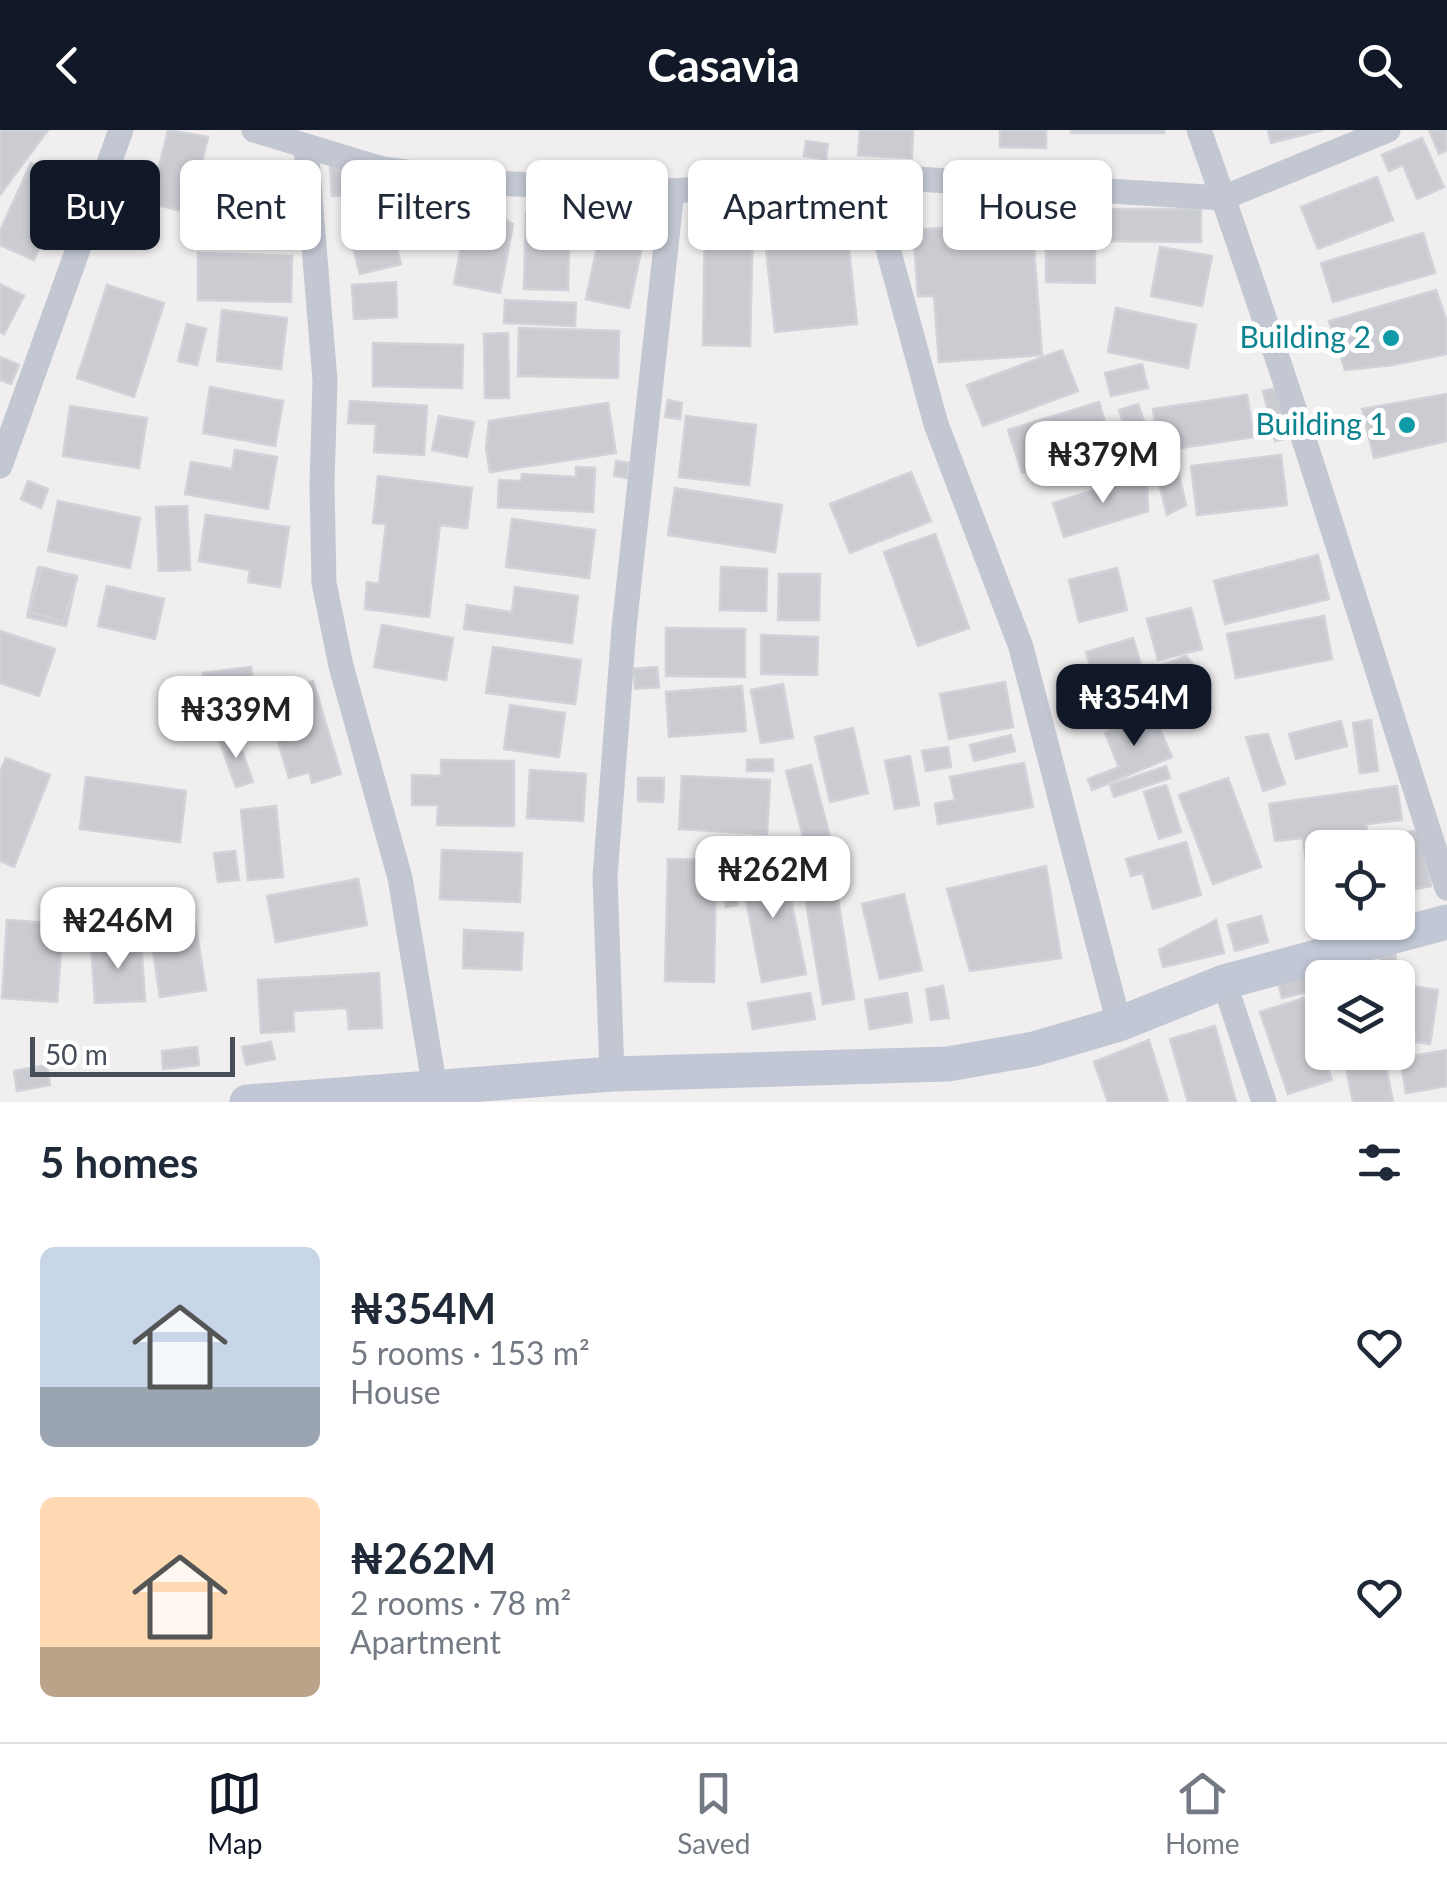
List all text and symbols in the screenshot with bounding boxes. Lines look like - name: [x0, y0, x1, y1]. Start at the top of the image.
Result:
- icon: back: [40, 38, 95, 93]
- text: Casavia: [647, 38, 800, 92]
- icon: search: [1352, 38, 1407, 93]
- chip: Buy: [30, 160, 160, 250]
- chip: Rent: [180, 160, 321, 250]
- chip: Filters: [341, 160, 506, 250]
- chip: New: [526, 160, 668, 250]
- chip: Apartment: [688, 160, 923, 250]
- chip: House: [943, 160, 1112, 250]
- place label: Building 2: [1239, 318, 1371, 354]
- marker: Building 2: [1380, 327, 1402, 349]
- place label: Building 1: [1255, 405, 1387, 441]
- marker: Building 1: [1396, 414, 1418, 436]
- pin: ₦379M: [1033, 421, 1173, 506]
- text: ₦379M: [1047, 434, 1159, 473]
- pin: ₦354M: [1064, 664, 1204, 749]
- pin: ₦339M: [166, 676, 306, 761]
- text: ₦354M: [1078, 677, 1190, 716]
- text: ₦339M: [180, 689, 292, 728]
- map controls: [1305, 830, 1415, 1070]
- button: locate: [1305, 830, 1415, 940]
- pin: ₦262M: [703, 836, 843, 921]
- text: ₦262M: [717, 849, 829, 888]
- pin: ₦246M: [48, 887, 188, 972]
- text: ₦246M: [62, 900, 174, 939]
- button: layers: [1305, 960, 1415, 1070]
- scale bar: [30, 1032, 235, 1076]
- text: 50 m: [45, 1037, 108, 1071]
- icon: filters: [1352, 1135, 1407, 1190]
- text: 5 homes: [40, 1137, 198, 1187]
- text: ₦354M: [350, 1283, 496, 1333]
- icon: home: [120, 1287, 240, 1407]
- icon: heart: [1352, 1320, 1407, 1375]
- text: 5 rooms · 153 m²: [350, 1333, 590, 1372]
- text: House: [350, 1372, 441, 1411]
- text: ₦262M: [350, 1533, 496, 1583]
- icon: home: [120, 1537, 240, 1657]
- icon: heart: [1352, 1570, 1407, 1625]
- text: 2 rooms · 78 m²: [350, 1583, 571, 1622]
- text: Apartment: [350, 1622, 501, 1661]
- tab: Map: [207, 1766, 263, 1860]
- tab: Saved: [677, 1766, 750, 1860]
- tab: Home: [1165, 1766, 1240, 1860]

